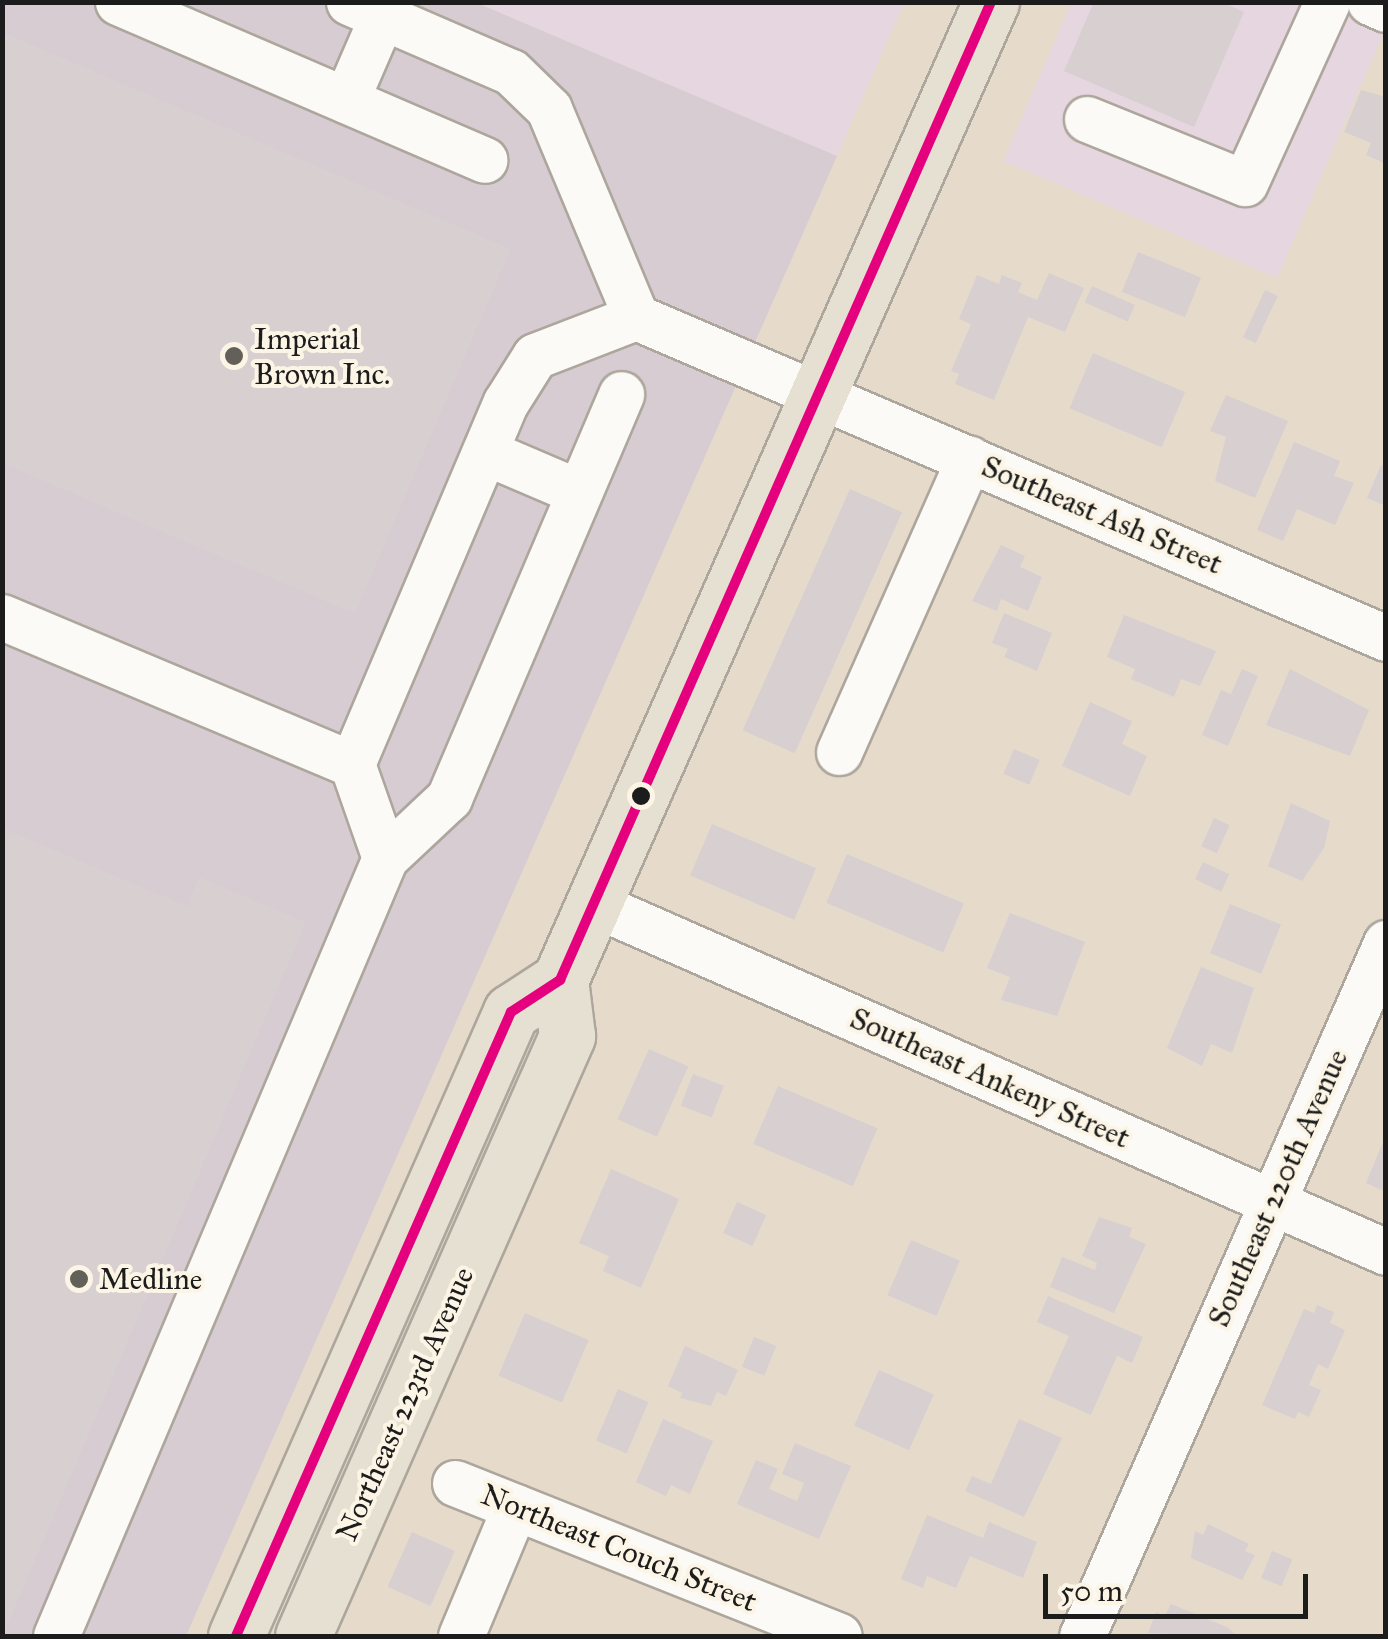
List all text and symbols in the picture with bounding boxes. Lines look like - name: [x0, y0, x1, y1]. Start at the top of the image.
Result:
- place label: Imperial Brown Inc.: [254, 321, 390, 392]
- marker: Imperial Brown Inc.: [223, 345, 245, 367]
- street label: Southeast Ash Street: [976, 448, 1228, 582]
- unlabelled marker: [631, 786, 651, 806]
- street label: Southeast Ankeny Street: [845, 1000, 1135, 1156]
- street label: Southeast 220th Avenue: [1201, 1044, 1355, 1332]
- place label: Medline: [99, 1261, 202, 1297]
- street label: Northeast 223rd Avenue: [328, 1261, 482, 1547]
- marker: Medline: [68, 1268, 90, 1290]
- street label: Northeast Couch Street: [476, 1476, 762, 1620]
- scale bar: [1048, 1554, 1313, 1616]
- text: 50 m: [1060, 1573, 1123, 1609]

